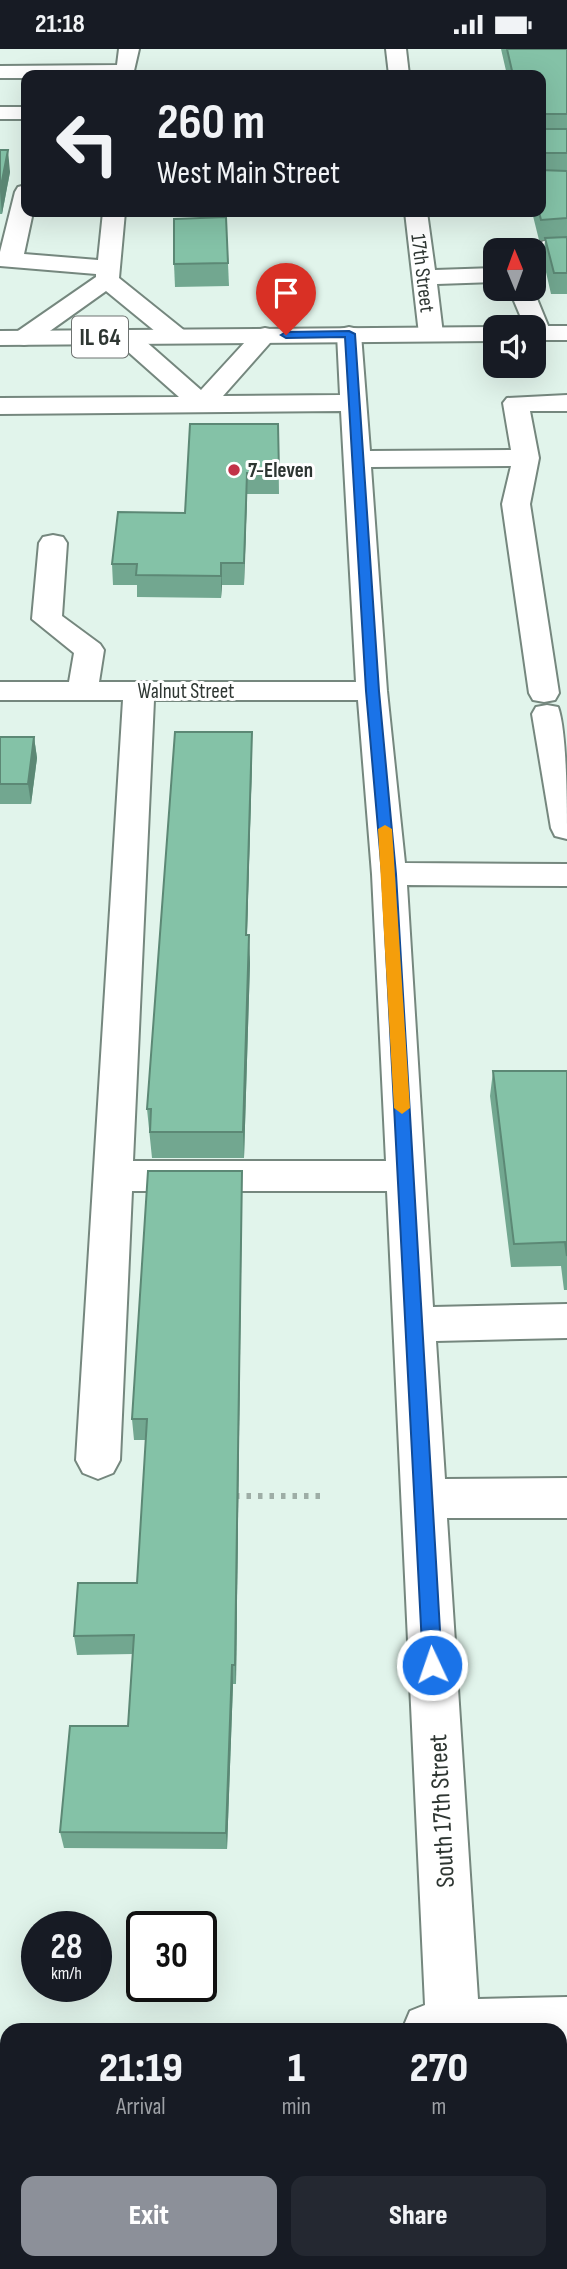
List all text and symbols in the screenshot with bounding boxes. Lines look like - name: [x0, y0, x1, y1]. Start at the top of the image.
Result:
- text: 21:18: [35, 9, 85, 40]
- text: 260 m: [157, 94, 265, 153]
- icon: left: [42, 98, 133, 189]
- text: West Main Street: [157, 154, 340, 193]
- street label: 17th Street: [405, 232, 440, 314]
- north arrow: [483, 238, 546, 301]
- map controls: [483, 238, 546, 378]
- pin: [256, 263, 316, 335]
- icon: arrive: [267, 274, 305, 312]
- button: sound: [483, 315, 546, 378]
- road number: IL 64: [72, 317, 128, 358]
- place label: 7-Eleven: [248, 458, 313, 483]
- marker: 7-Eleven: [226, 462, 242, 478]
- street label: Walnut Street: [138, 679, 234, 704]
- position arrow: [395, 1628, 469, 1702]
- street label: South 17th Street: [423, 1733, 462, 1888]
- speed limit sign: 30: [126, 1911, 217, 2002]
- text: 28: [51, 1926, 82, 1969]
- text: km/h: [51, 1963, 82, 1984]
- text: 21:19: [99, 2043, 183, 2094]
- text: 1: [288, 2043, 305, 2094]
- text: 270: [410, 2043, 468, 2094]
- text: Arrival: [116, 2093, 166, 2121]
- text: min: [282, 2093, 311, 2121]
- text: m: [431, 2093, 446, 2121]
- button: Exit: [21, 2176, 277, 2256]
- button: Share: [291, 2176, 546, 2256]

